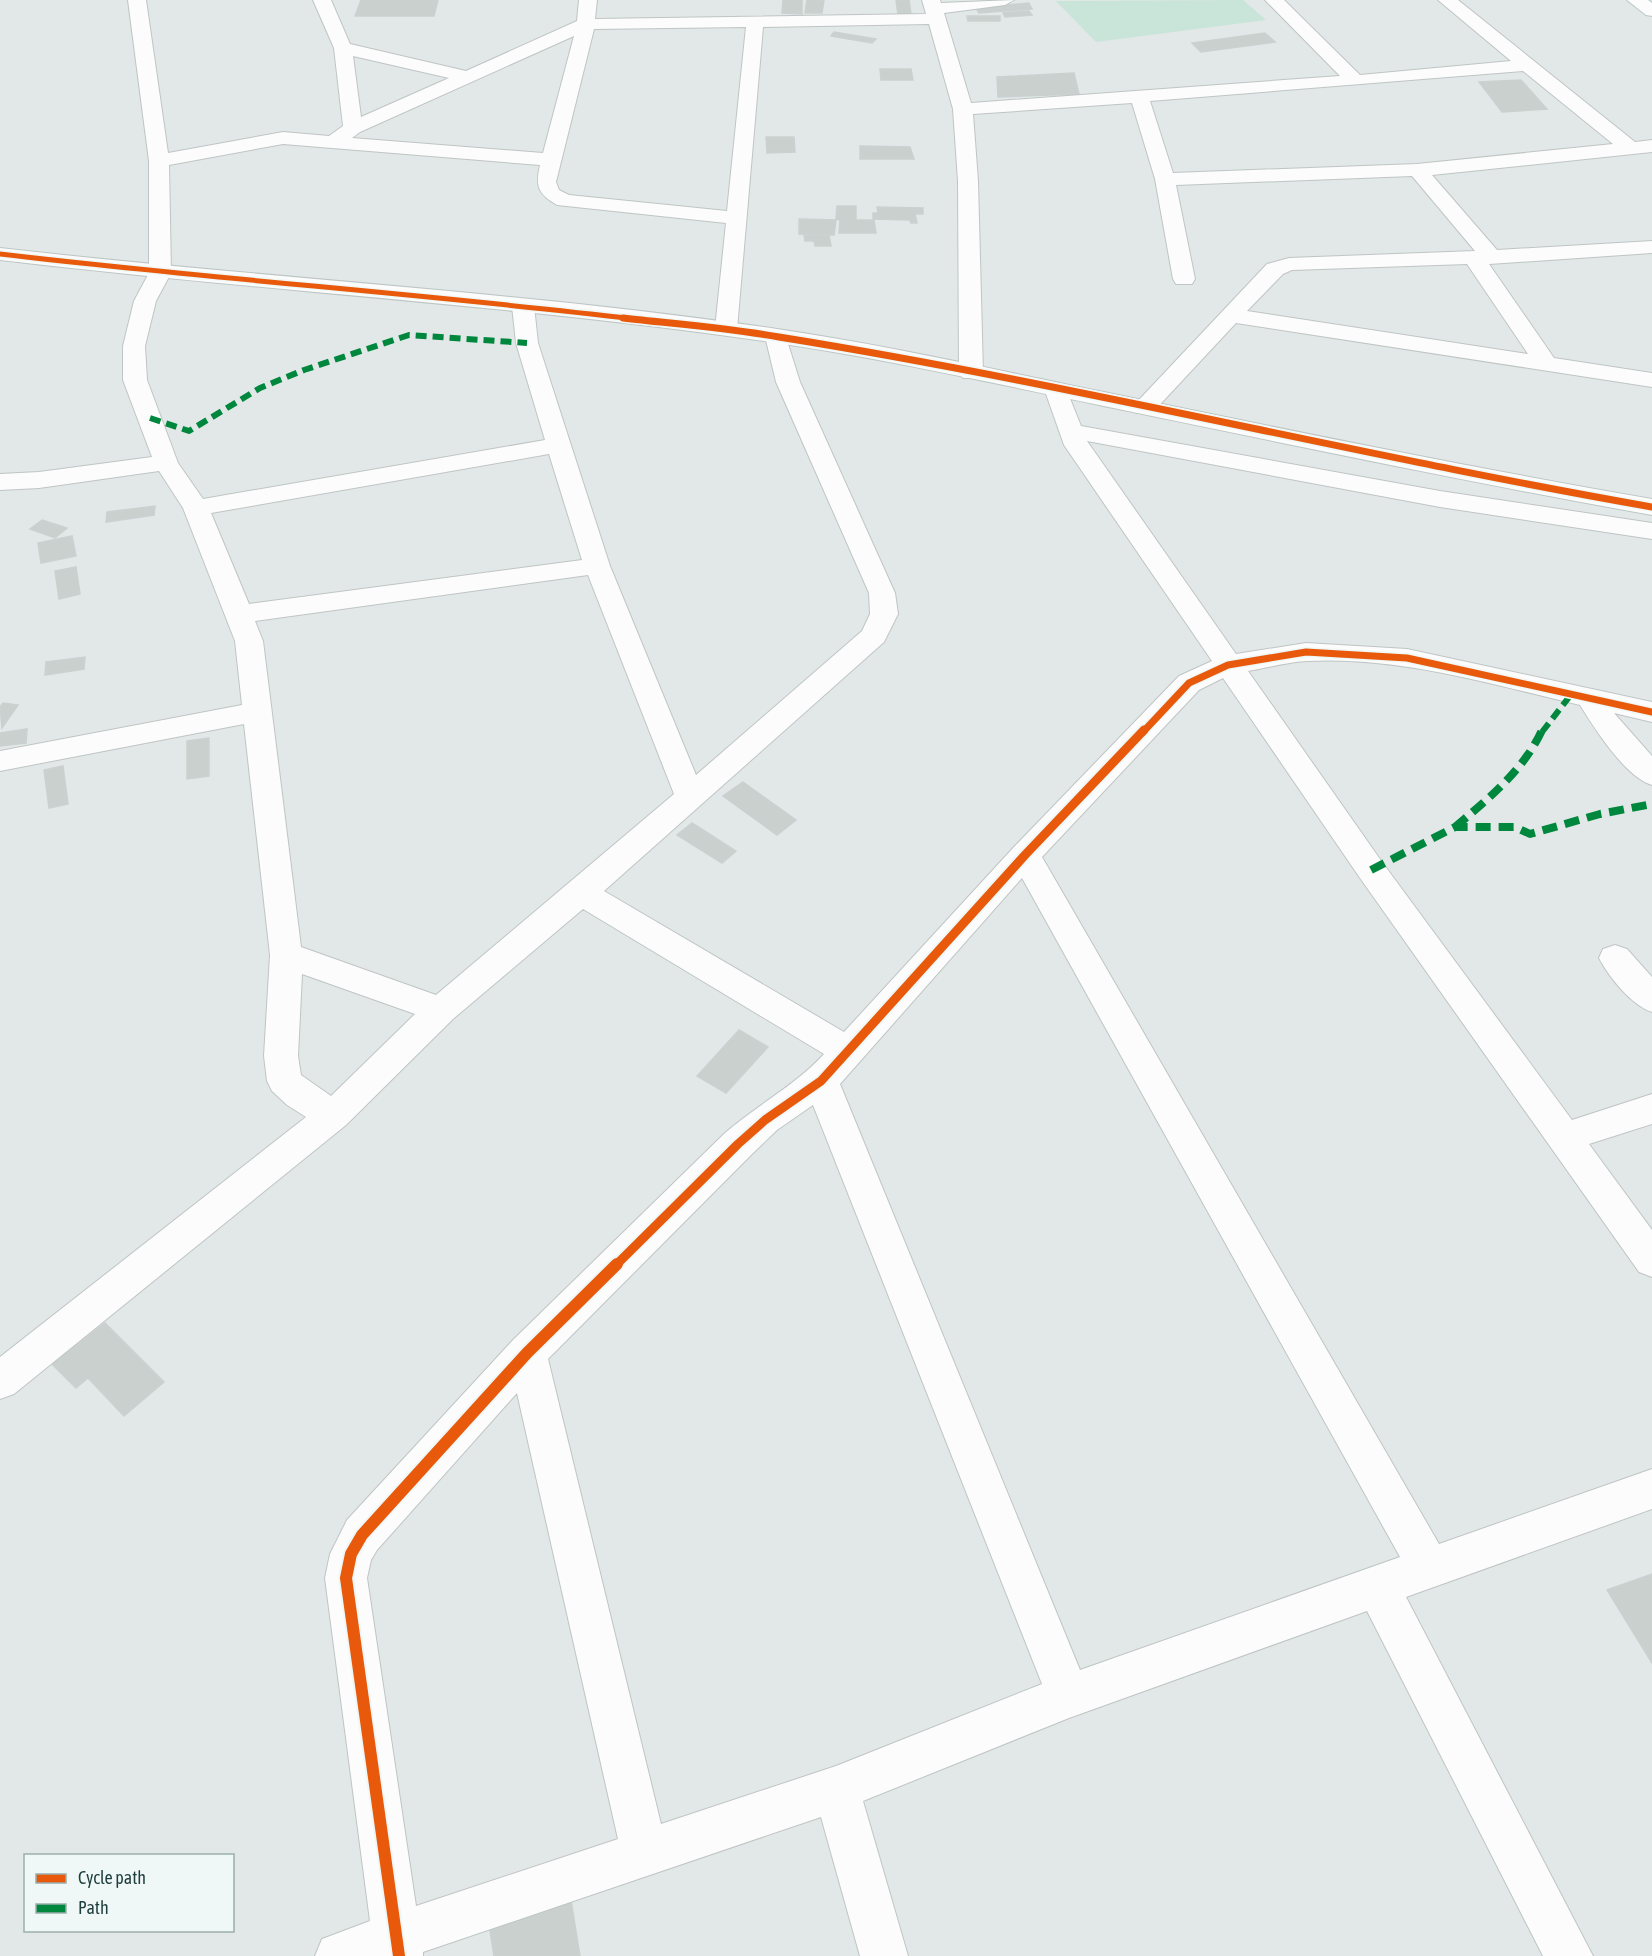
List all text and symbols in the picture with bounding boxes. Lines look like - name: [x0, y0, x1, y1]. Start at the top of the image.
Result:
- legend: [24, 1854, 234, 1932]
- text: Cycle path: [78, 1867, 146, 1888]
- text: Path: [78, 1897, 109, 1918]

